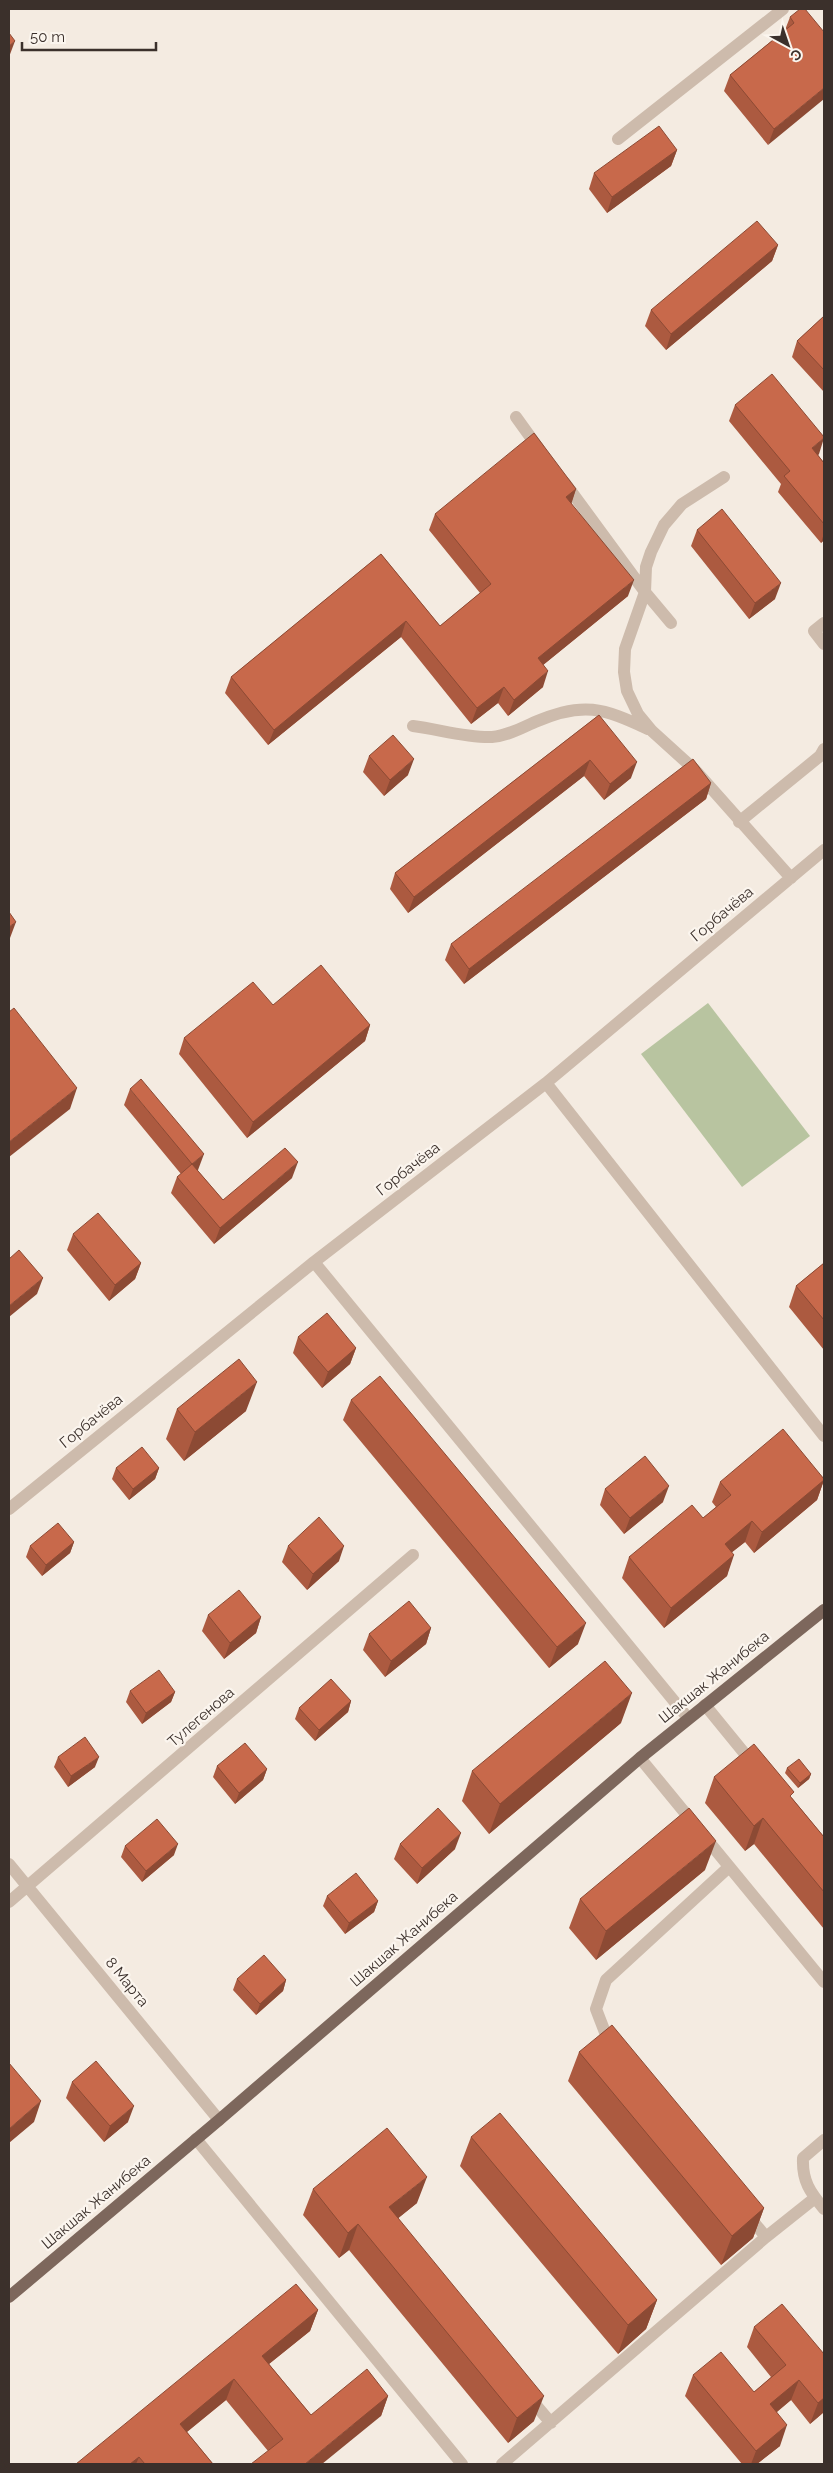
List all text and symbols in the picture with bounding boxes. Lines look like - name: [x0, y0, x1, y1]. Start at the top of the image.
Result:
- scale bar: [22, 20, 156, 52]
- north arrow: [763, 20, 813, 70]
- text: 50 m: [30, 28, 65, 46]
- text: С: [787, 46, 805, 64]
- street label: Горбачёва: [687, 883, 757, 945]
- street label: Горбачёва: [373, 1139, 443, 1199]
- street label: Горбачёва: [56, 1390, 126, 1452]
- street label: Шакшак Жанибека: [655, 1627, 773, 1727]
- street label: Тулегенова: [164, 1683, 238, 1751]
- street label: Шакшак Жанибека: [347, 1887, 461, 1991]
- street label: 8 Марта: [102, 1954, 152, 2010]
- street label: Шакшак Жанибека: [38, 2151, 154, 2253]

